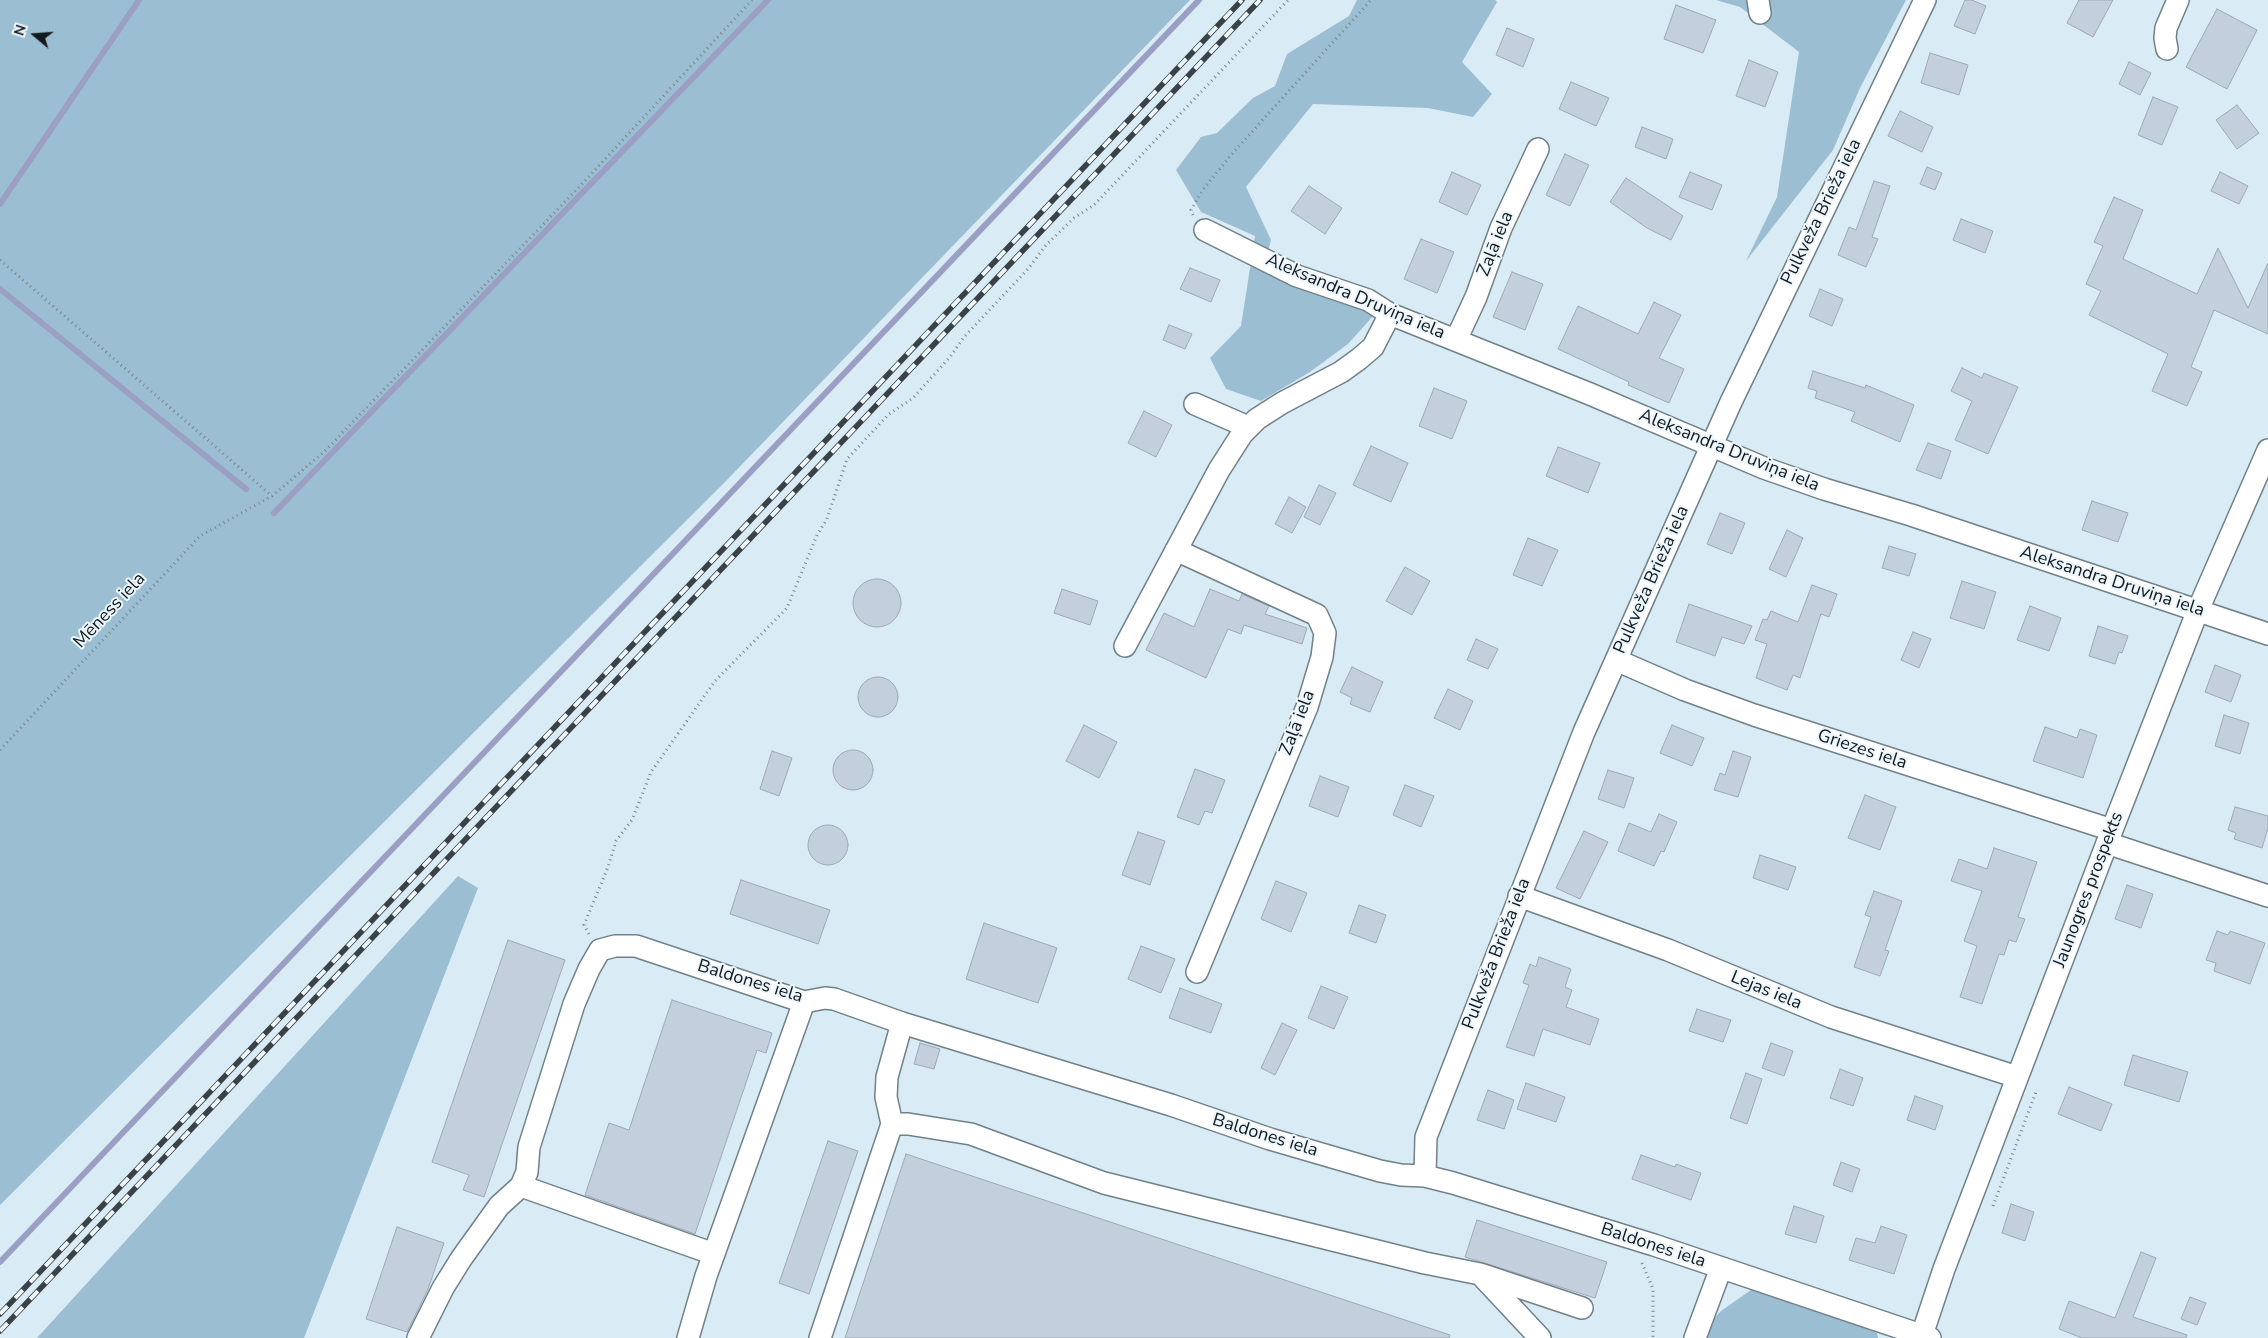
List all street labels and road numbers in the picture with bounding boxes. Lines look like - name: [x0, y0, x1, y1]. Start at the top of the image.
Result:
- street label: Pulkveža Brieža iela: [1777, 135, 1867, 289]
- street label: Zaļā iela: [1473, 208, 1519, 280]
- street label: Aleksandra Druviņa iela: [1262, 249, 1448, 345]
- street label: Aleksandra Druviņa iela: [1636, 405, 1822, 497]
- street label: Pulkveža Brieža iela: [1610, 503, 1694, 657]
- street label: Aleksandra Druviņa iela: [2017, 542, 2207, 622]
- street label: Mēness iela: [70, 569, 150, 653]
- street label: Zaļā iela: [1276, 687, 1320, 759]
- street label: Griezes iela: [1815, 725, 1909, 775]
- street label: Jaunogres prospekts: [2049, 809, 2129, 971]
- street label: Pulkveža Brieža iela: [1458, 876, 1536, 1032]
- street label: Baldones iela: [695, 956, 805, 1008]
- street label: Lejas iela: [1727, 967, 1805, 1015]
- street label: Baldones iela: [1210, 1110, 1320, 1162]
- street label: Baldones iela: [1598, 1219, 1708, 1273]

